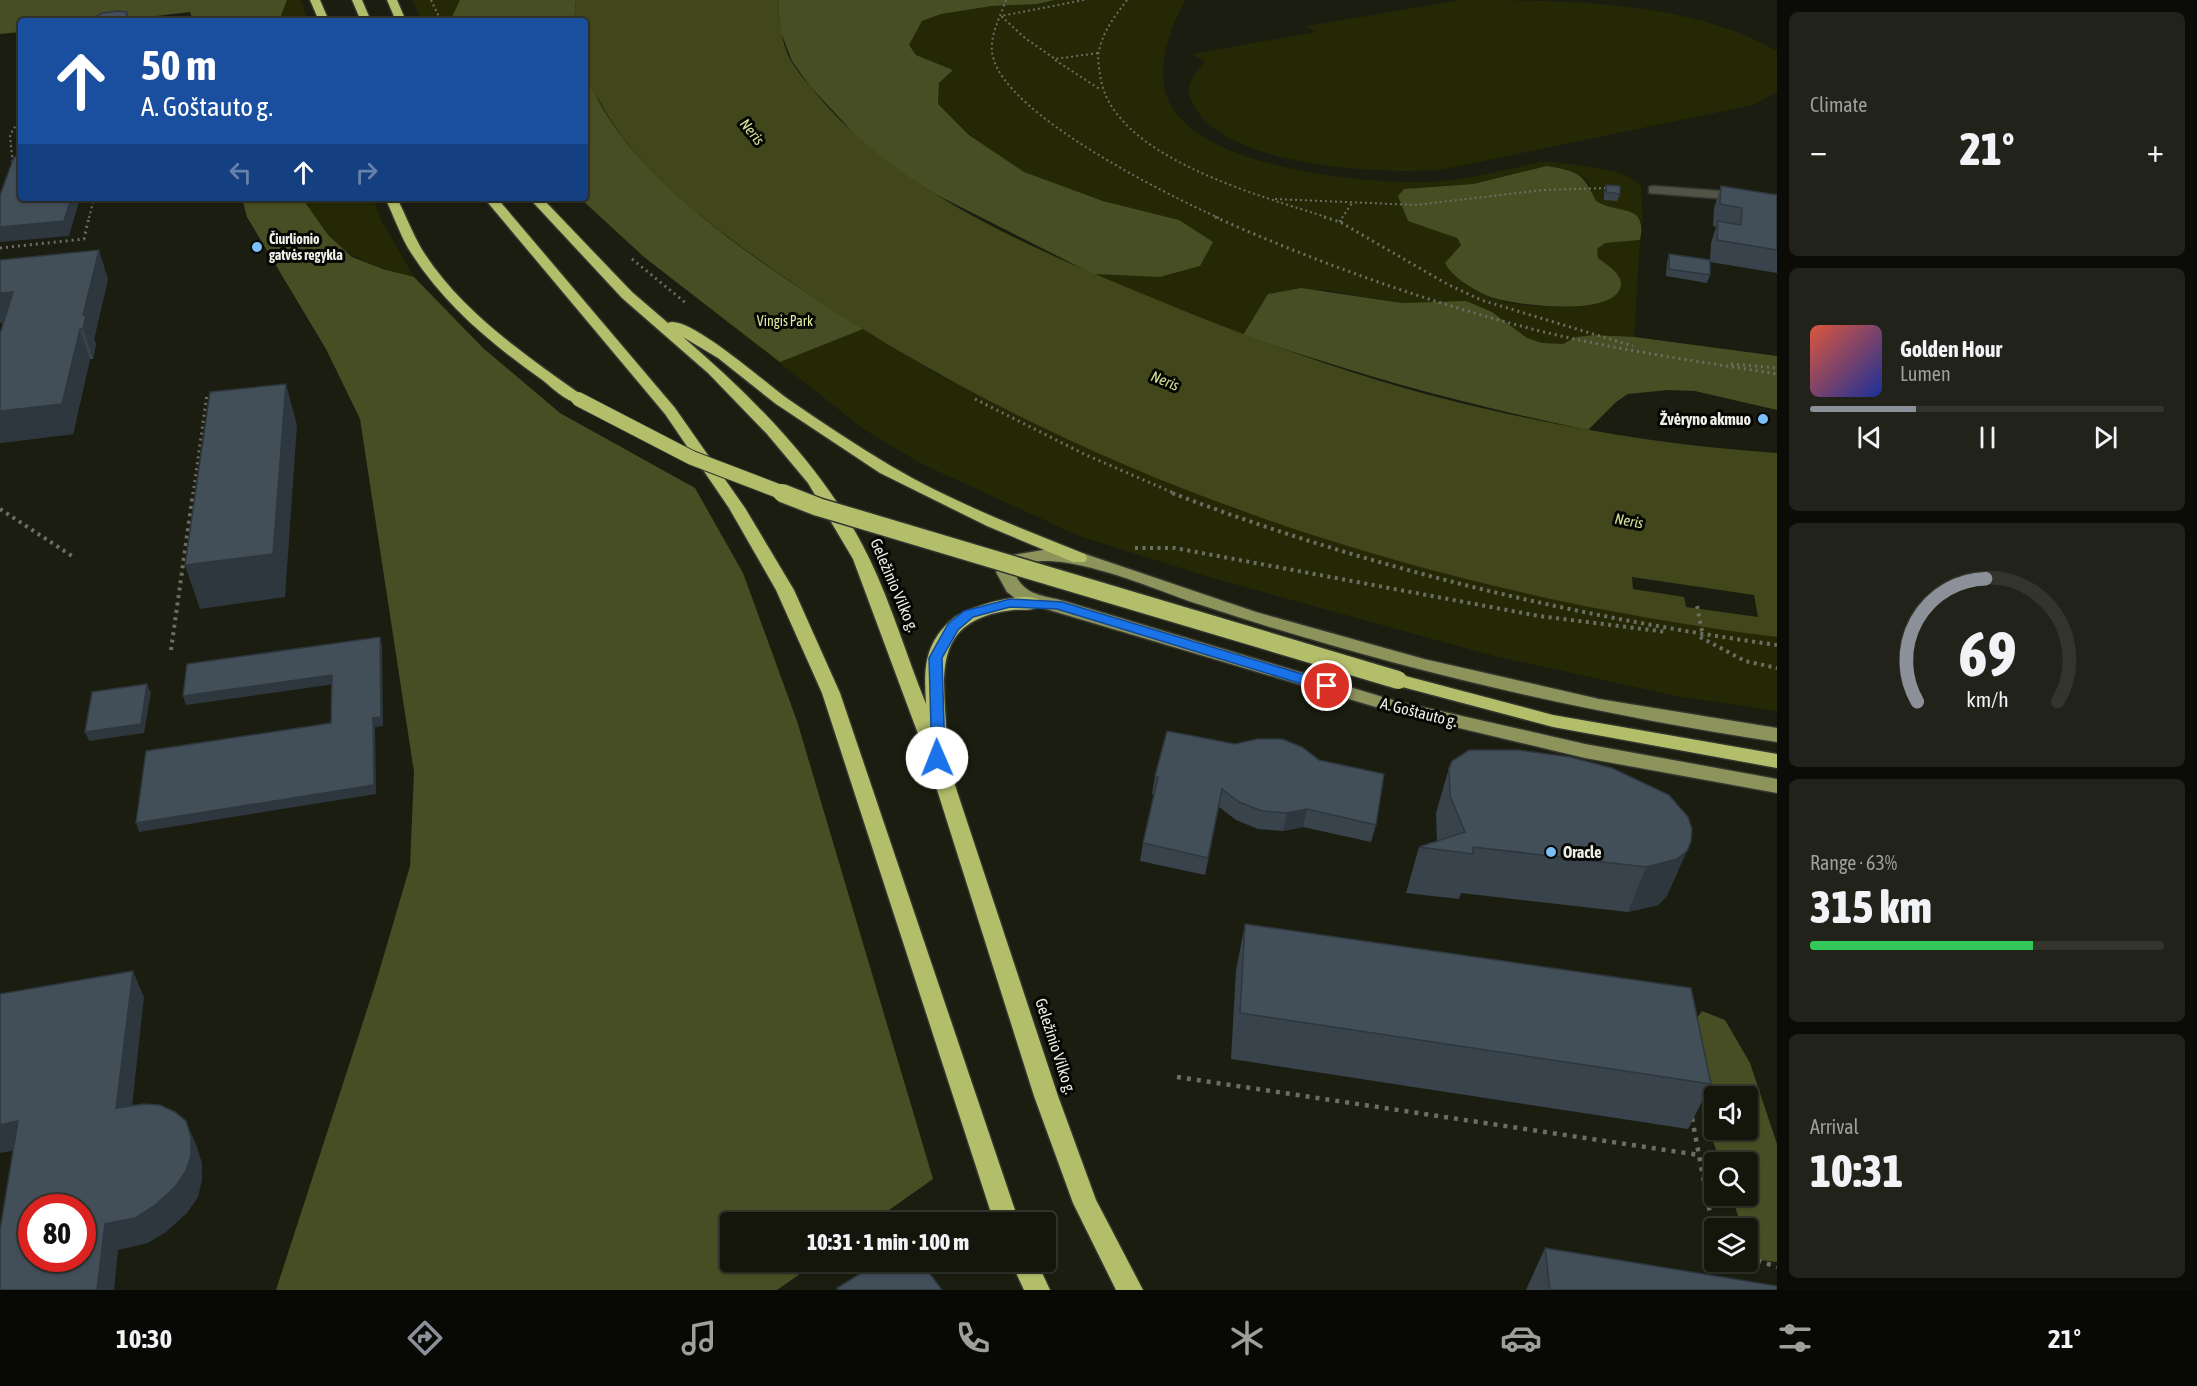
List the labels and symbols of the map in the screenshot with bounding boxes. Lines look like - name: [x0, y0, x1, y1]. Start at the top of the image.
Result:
- water label: Neris: [737, 115, 768, 148]
- place label: Čiurlionio gatvės regykla: [269, 230, 343, 263]
- marker: Čiurlionio gatvės regykla: [250, 240, 264, 254]
- park label: Vingis Park: [757, 313, 813, 329]
- water label: Neris: [1149, 367, 1182, 394]
- place label: Žvėryno akmuo: [1660, 410, 1751, 428]
- marker: Žvėryno akmuo: [1756, 412, 1770, 426]
- water label: Neris: [1613, 510, 1645, 531]
- street label: Geležinio Vilko g.: [866, 536, 923, 635]
- pin: [1301, 660, 1352, 711]
- street label: A. Goštauto g.: [1379, 694, 1459, 731]
- position arrow: [905, 726, 969, 790]
- place label: Oracle: [1563, 843, 1601, 861]
- marker: Oracle: [1544, 845, 1558, 859]
- street label: Geležinio Vilko g.: [1031, 996, 1080, 1097]
- speed limit sign: 80: [18, 1194, 96, 1272]

